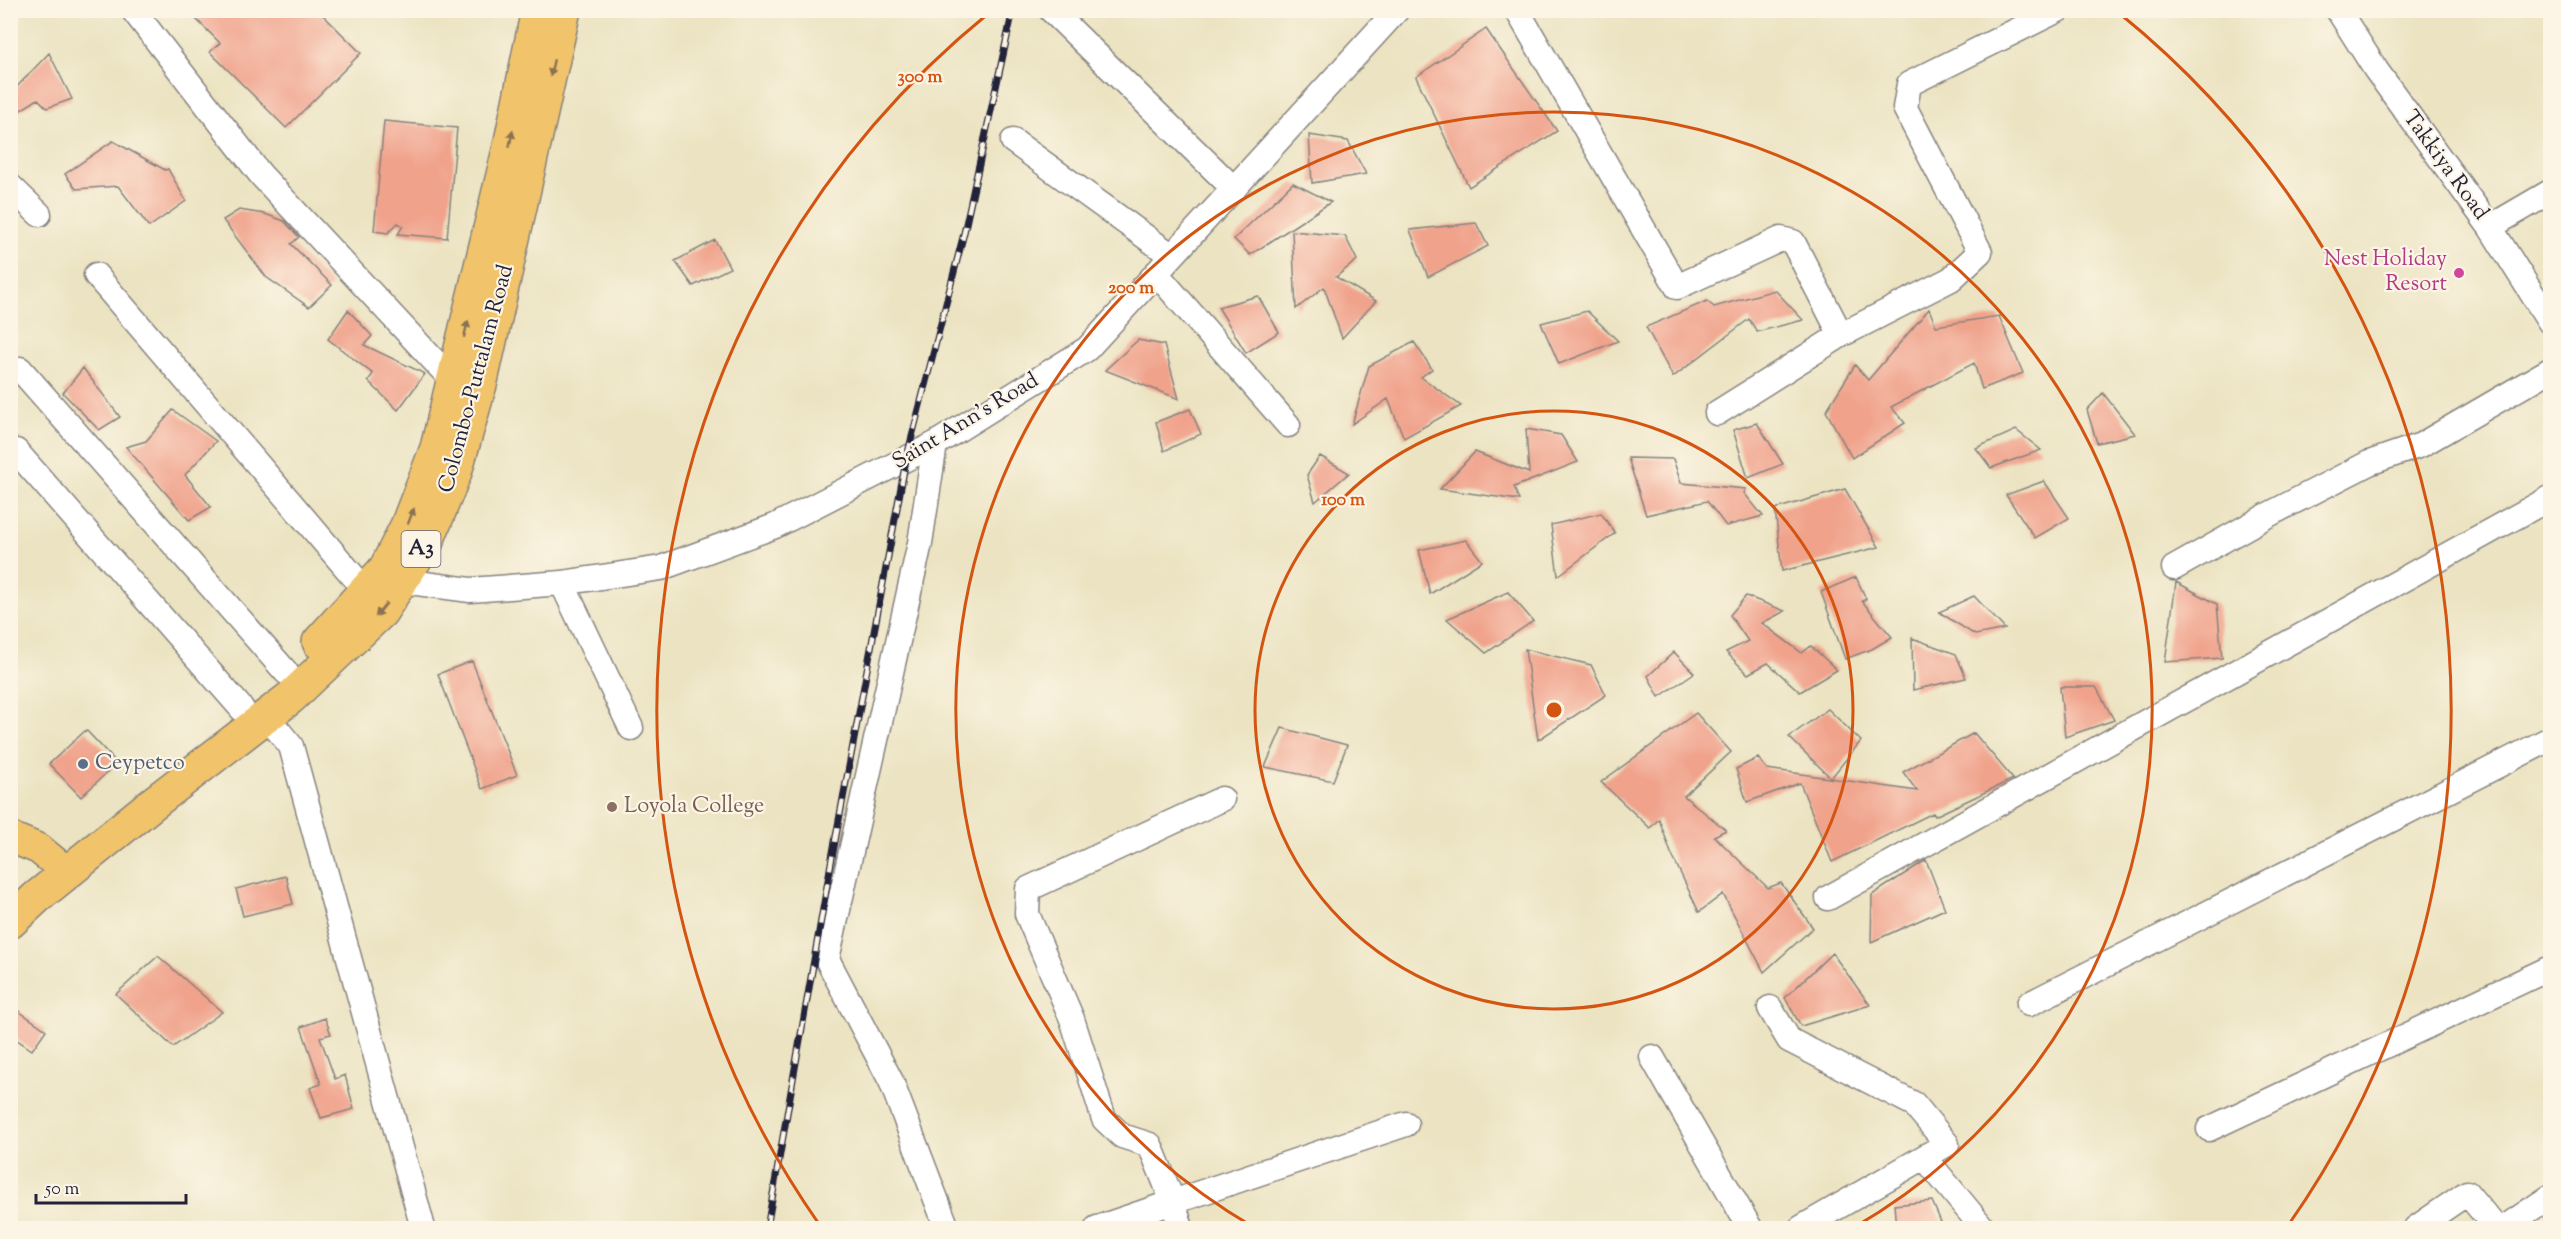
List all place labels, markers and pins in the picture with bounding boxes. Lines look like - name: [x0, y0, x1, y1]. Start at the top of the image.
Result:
- place label: Nest Holiday Resort: [2324, 244, 2447, 301]
- marker: Nest Holiday Resort: [2452, 266, 2466, 280]
- centre of rings: [1544, 700, 1564, 720]
- place label: Ceypetco: [95, 748, 185, 780]
- marker: Ceypetco: [76, 757, 90, 771]
- place label: Loyola College: [624, 791, 764, 823]
- marker: Loyola College: [605, 800, 619, 814]

